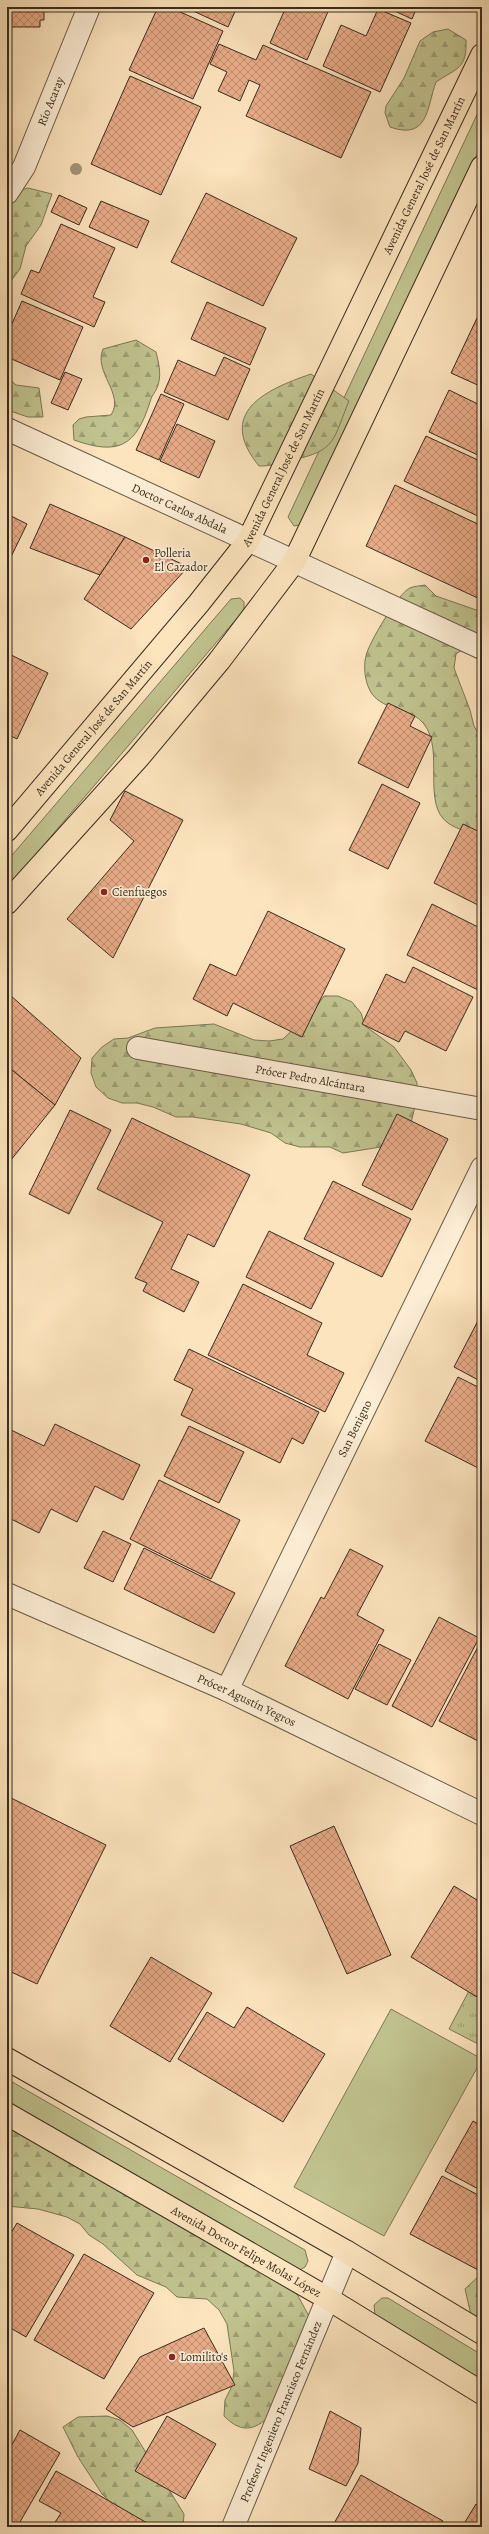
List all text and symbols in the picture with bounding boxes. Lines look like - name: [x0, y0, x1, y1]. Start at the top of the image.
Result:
- street label: Río Acaray: [34, 74, 68, 128]
- street label: Avenida General José de San Martín: [379, 94, 469, 258]
- street label: Avenida General José de San Martín: [238, 385, 328, 551]
- street label: Doctor Carlos Abdala: [129, 480, 230, 538]
- place label: Polleria El Cazador: [154, 545, 208, 575]
- marker: Polleria El Cazador: [141, 555, 151, 565]
- street label: Avenida General José de San Martín: [31, 656, 156, 800]
- place label: Cienfuegos: [112, 884, 167, 900]
- marker: Cienfuegos: [99, 887, 109, 897]
- street label: Prócer Pedro Alcántara: [254, 1061, 367, 1096]
- street label: San Benigno: [334, 1397, 375, 1460]
- street label: Prócer Agustín Yegros: [195, 1670, 299, 1730]
- street label: Avenida Doctor Felipe Molas López: [167, 2202, 324, 2301]
- street label: Profesor Ingeniero Francisco Fernández: [236, 2318, 326, 2505]
- place label: Lomilito's: [180, 2349, 228, 2365]
- marker: Lomilito's: [167, 2352, 177, 2362]

